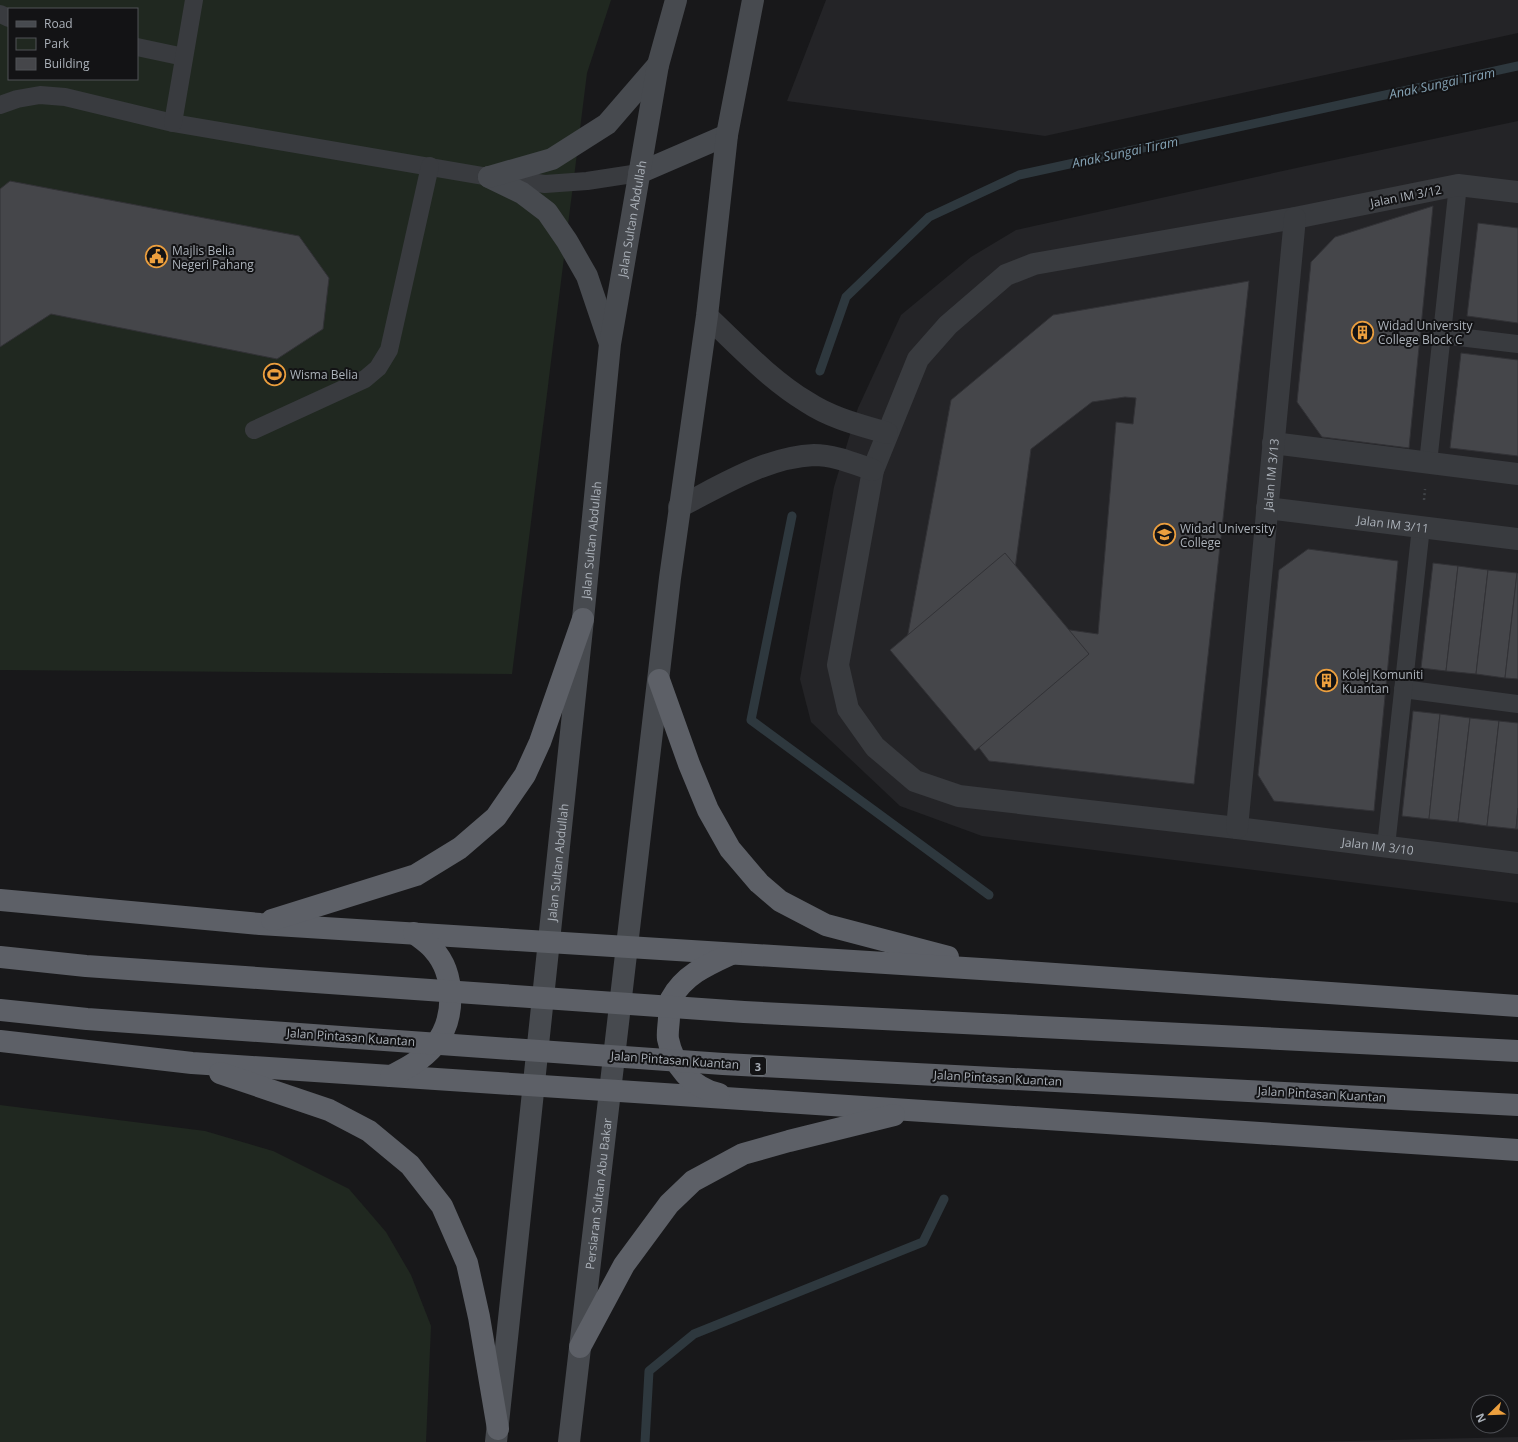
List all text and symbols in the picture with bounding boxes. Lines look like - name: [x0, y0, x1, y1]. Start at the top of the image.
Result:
- legend: [8, 8, 138, 80]
- text: Road: [44, 15, 73, 32]
- text: Park: [44, 35, 70, 52]
- text: Building: [44, 55, 90, 72]
- water label: Anak Sungai Tiram: [1386, 63, 1497, 103]
- water label: Anak Sungai Tiram: [1069, 132, 1180, 172]
- street label: Jalan Sultan Abdullah: [613, 159, 650, 279]
- street label: Jalan IM 3/12: [1368, 181, 1443, 211]
- place label: Majlis Belia Negeri Pahang: [172, 242, 254, 273]
- public building icon: Majlis Belia Negeri Pahang: [144, 244, 170, 270]
- place label: Widad University College Block C: [1378, 317, 1473, 348]
- building icon: Widad University College Block C: [1349, 319, 1375, 345]
- sports icon: Wisma Belia: [262, 361, 288, 387]
- place label: Wisma Belia: [290, 366, 358, 383]
- street label: Jalan IM 3/13: [1259, 438, 1283, 512]
- street label: Jalan Sultan Abdullah: [576, 480, 605, 601]
- street label: Jalan IM 3/11: [1355, 511, 1430, 536]
- place label: Widad University College: [1180, 520, 1275, 551]
- school or university icon: Widad University College: [1151, 522, 1177, 548]
- place label: Kolej Komuniti Kuantan: [1342, 666, 1423, 697]
- building icon: Kolej Komuniti Kuantan: [1314, 668, 1340, 694]
- street label: Jalan Sultan Abdullah: [543, 803, 572, 923]
- street label: Jalan IM 3/10: [1340, 832, 1415, 858]
- street label: Jalan Pintasan Kuantan: [285, 1024, 416, 1050]
- street label: Jalan Pintasan Kuantan: [609, 1047, 740, 1073]
- road number: 3: [750, 1057, 766, 1075]
- street label: Jalan Pintasan Kuantan: [932, 1066, 1063, 1090]
- street label: Jalan Pintasan Kuantan: [1256, 1082, 1387, 1106]
- street label: Persiaran Sultan Abu Bakar: [581, 1117, 615, 1270]
- north arrow: [1470, 1394, 1510, 1434]
- text: N: [1472, 1411, 1489, 1425]

